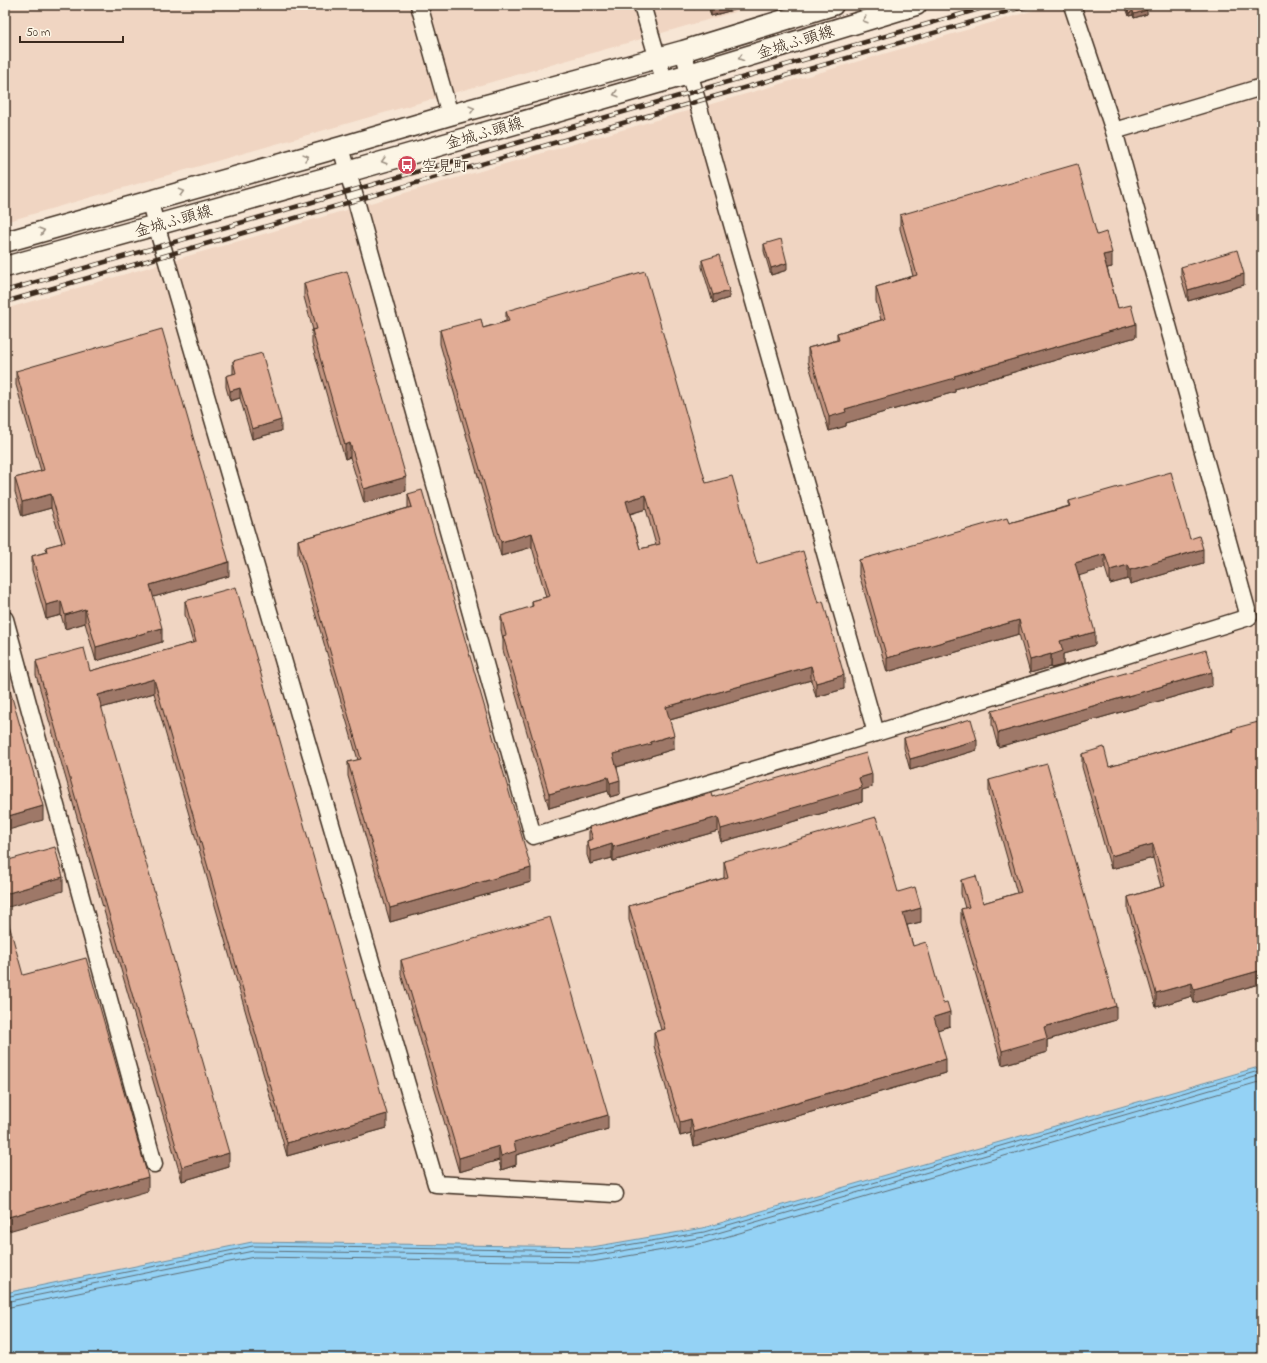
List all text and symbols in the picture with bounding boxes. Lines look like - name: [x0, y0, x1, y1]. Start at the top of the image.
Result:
- one-way arrow: [862, 15, 869, 24]
- scale bar: [20, 18, 123, 44]
- street label: 金城ふ頭線: [754, 20, 837, 66]
- text: 50 m: [26, 24, 50, 42]
- one-way arrow: [738, 53, 745, 62]
- one-way arrow: [613, 89, 620, 98]
- one-way arrow: [468, 106, 475, 114]
- street label: 金城ふ頭線: [443, 111, 526, 156]
- one-way arrow: [302, 153, 309, 162]
- bus stop icon: 空見町: [396, 154, 418, 176]
- place label: 空見町: [421, 155, 469, 179]
- one-way arrow: [380, 156, 387, 165]
- one-way arrow: [177, 188, 184, 197]
- street label: 金城ふ頭線: [132, 199, 215, 244]
- one-way arrow: [39, 227, 46, 236]

